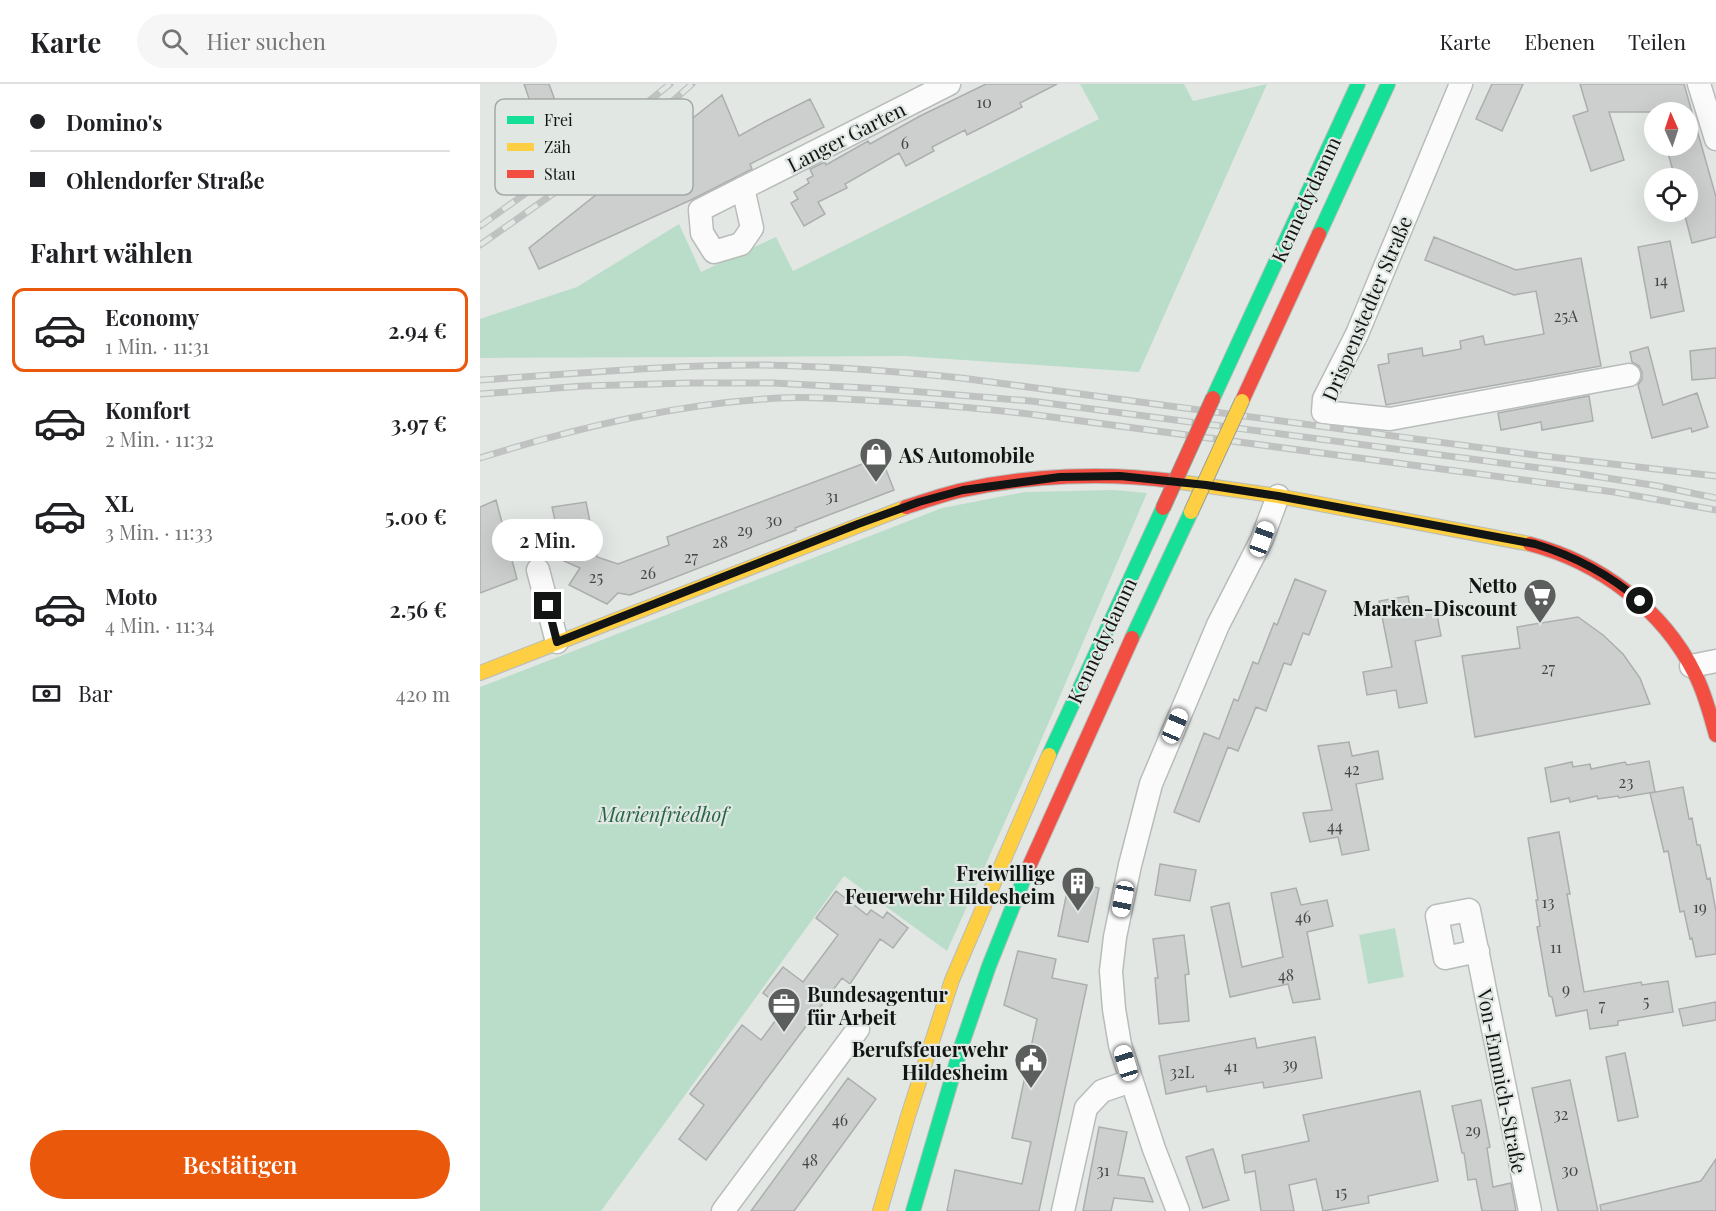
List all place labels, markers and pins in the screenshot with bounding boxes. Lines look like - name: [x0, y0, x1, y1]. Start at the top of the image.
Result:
- shop icon: AS Automobile: [858, 436, 894, 483]
- place label: AS Automobile: [898, 441, 1035, 468]
- place label: Netto Marken-Discount: [1353, 571, 1518, 621]
- supermarket icon: Netto Marken-Discount: [1522, 577, 1558, 624]
- place label: Freiwillige Feuerwehr Hildesheim: [845, 859, 1055, 909]
- building icon: Freiwillige Feuerwehr Hildesheim: [1060, 865, 1096, 912]
- place label: Bundesagentur für Arbeit: [807, 980, 949, 1030]
- office icon: Bundesagentur für Arbeit: [766, 986, 802, 1033]
- place label: Berufsfeuerwehr Hildesheim: [852, 1035, 1009, 1085]
- public building icon: Berufsfeuerwehr Hildesheim: [1013, 1042, 1049, 1089]

